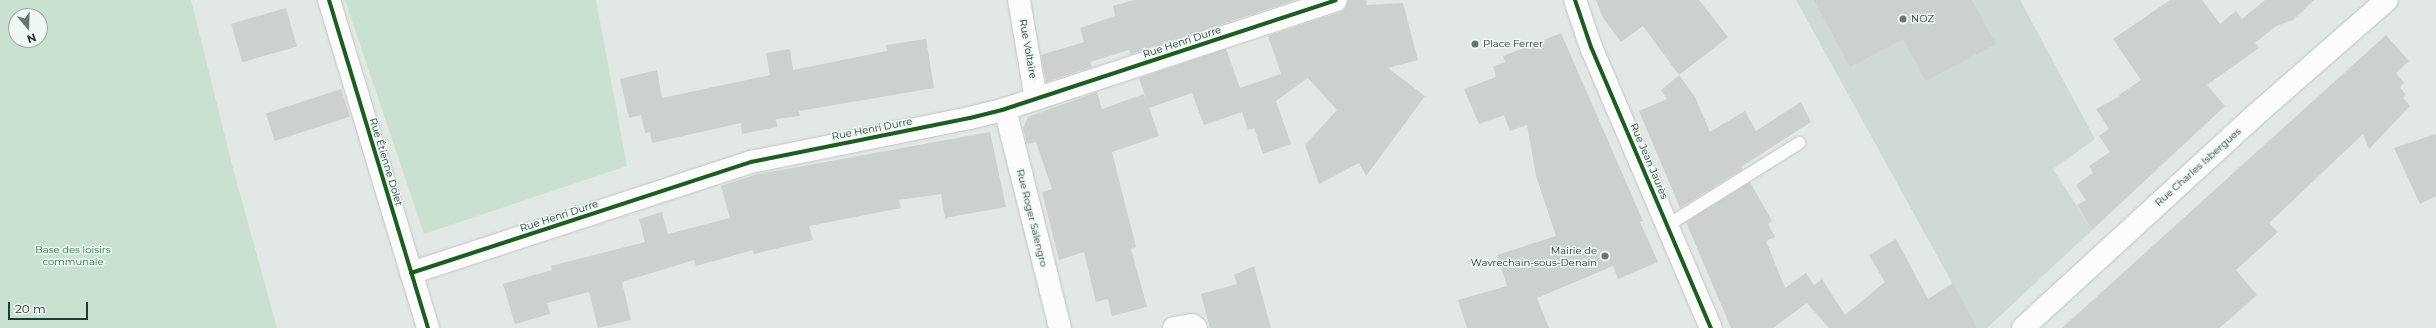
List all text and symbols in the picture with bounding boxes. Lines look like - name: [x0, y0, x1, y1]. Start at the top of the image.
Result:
- north arrow: [8, 8, 48, 48]
- place label: NOZ: [1911, 13, 1934, 25]
- marker: NOZ: [1898, 14, 1908, 24]
- street label: Rue Voltaire: [1017, 18, 1039, 80]
- street label: Rue Henri Durre: [1141, 24, 1223, 60]
- text: N: [25, 30, 38, 46]
- place label: Place Ferrer: [1483, 38, 1543, 50]
- marker: Place Ferrer: [1470, 39, 1480, 49]
- street label: Rue Henri Durre: [831, 115, 913, 143]
- street label: Rue Étienne Dolet: [367, 117, 405, 207]
- street label: Rue Jean Jaurès: [1628, 121, 1670, 201]
- street label: Rue Charles Isbergues: [2153, 125, 2243, 209]
- street label: Rue Roger Salengro: [1014, 168, 1050, 268]
- street label: Rue Henri Durre: [518, 198, 600, 234]
- park label: Base des loisirs communale: [35, 243, 111, 266]
- place label: Mairie de Wavrechain-sous-Denain: [1471, 244, 1597, 268]
- marker: Mairie de Wavrechain-sous-Denain: [1600, 251, 1610, 261]
- scale bar: [10, 294, 90, 320]
- text: 20 m: [15, 301, 46, 316]

